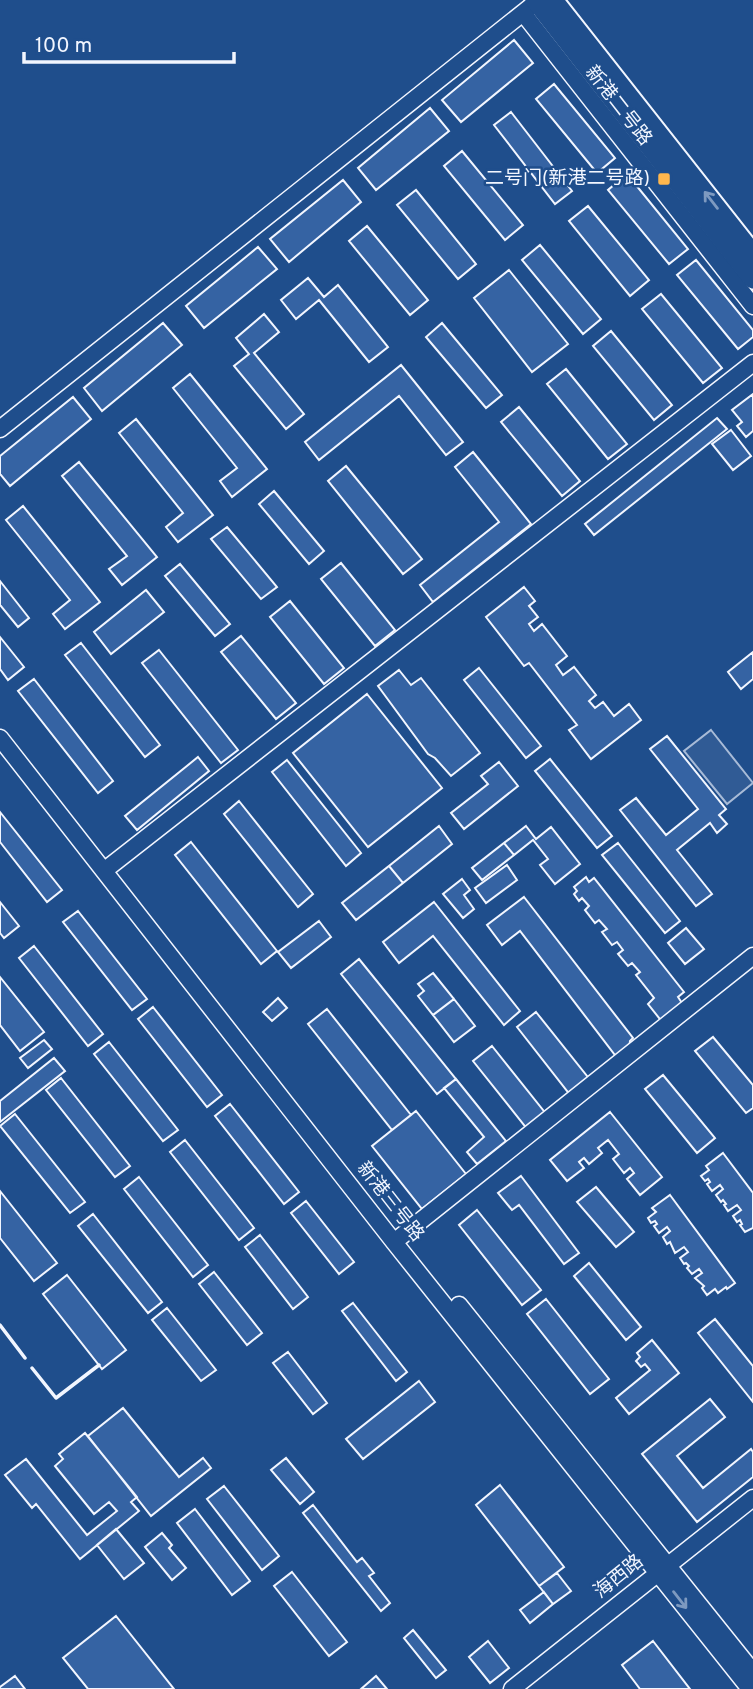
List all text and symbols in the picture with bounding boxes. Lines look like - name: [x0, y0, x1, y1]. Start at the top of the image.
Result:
- scale bar: [24, 21, 234, 65]
- text: 100 m: [35, 33, 92, 60]
- street label: 新港二号路: [579, 61, 657, 151]
- place label: 二号门(新港二号路): [485, 167, 650, 191]
- marker: 二号门(新港二号路): [656, 171, 672, 187]
- one-way arrow: [703, 191, 718, 210]
- street label: 新港三号路: [351, 1157, 429, 1247]
- street label: 海西路: [589, 1550, 649, 1604]
- one-way arrow: [672, 1590, 687, 1608]

